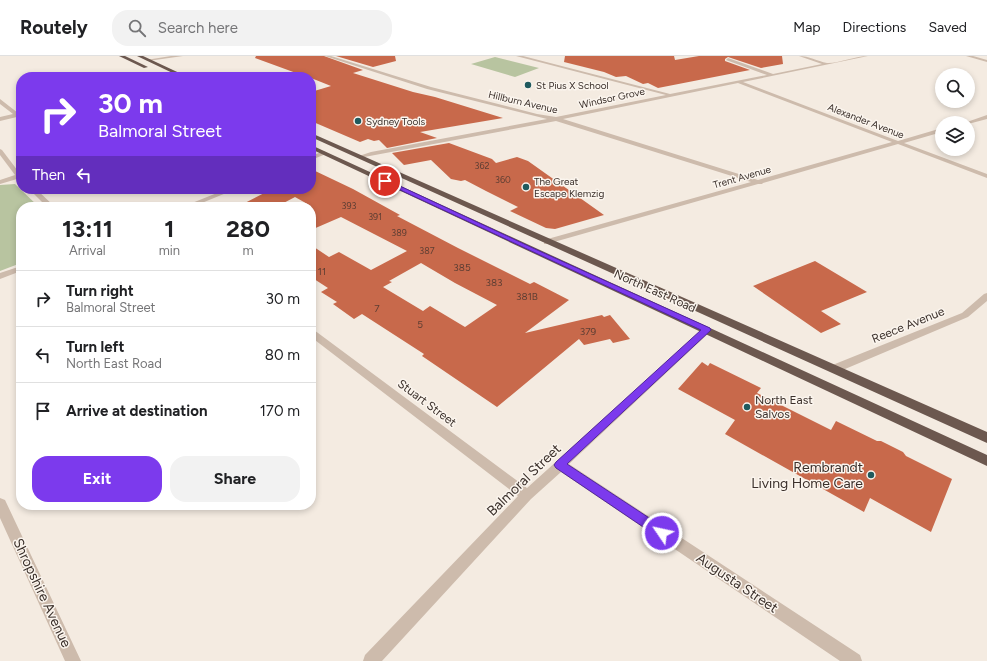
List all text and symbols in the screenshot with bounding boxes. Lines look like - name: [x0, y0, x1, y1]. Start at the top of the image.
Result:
- search box: [112, 10, 392, 46]
- text: Routely: [20, 16, 88, 39]
- icon: search: [126, 17, 148, 39]
- text: Search here: [158, 19, 238, 37]
- text: Map: [793, 19, 821, 36]
- text: Directions: [843, 19, 906, 36]
- text: Saved: [928, 19, 967, 36]
- map controls: [935, 68, 975, 156]
- button: search: [935, 68, 975, 108]
- place label: St Pius X School: [536, 79, 609, 92]
- marker: St Pius X School: [523, 80, 533, 90]
- street label: Windsor Grove: [578, 85, 647, 111]
- text: 30 m: [98, 86, 163, 120]
- icon: right: [32, 88, 84, 140]
- street label: Hillburn Avenue: [487, 88, 560, 116]
- street label: Alexander Avenue: [826, 100, 907, 142]
- place label: Sydney Tools: [366, 115, 425, 128]
- marker: Sydney Tools: [353, 116, 363, 126]
- button: layers: [935, 116, 975, 156]
- text: Balmoral Street: [98, 120, 222, 142]
- house number: 362: [474, 160, 490, 171]
- street label: Trent Avenue: [712, 162, 773, 191]
- icon: left: [73, 164, 95, 186]
- pin: [368, 164, 402, 198]
- text: Then: [32, 166, 65, 184]
- icon: arrive: [374, 170, 396, 192]
- house number: 360: [495, 174, 511, 185]
- place label: The Great Escape Klemzig: [534, 175, 604, 200]
- marker: The Great Escape Klemzig: [521, 182, 531, 192]
- house number: 393: [342, 200, 357, 211]
- house number: 391: [368, 211, 382, 222]
- text: 13:11: [62, 214, 113, 243]
- text: 1: [164, 214, 174, 243]
- text: 280: [226, 214, 270, 243]
- house number: 389: [391, 227, 407, 238]
- text: Arrival: [69, 243, 106, 258]
- text: min: [159, 243, 180, 258]
- text: m: [243, 243, 254, 258]
- house number: 387: [419, 245, 435, 256]
- house number: 385: [453, 261, 471, 274]
- house number: 11: [318, 265, 326, 278]
- street label: North East Road: [612, 267, 698, 315]
- house number: 383: [485, 276, 503, 289]
- text: Turn right: [66, 282, 134, 300]
- icon: right: [32, 288, 54, 310]
- text: 30 m: [266, 290, 300, 308]
- house number: 381B: [516, 290, 538, 303]
- text: Balmoral Street: [66, 300, 156, 315]
- house number: 7: [374, 302, 380, 315]
- street label: Reece Avenue: [870, 304, 947, 346]
- house number: 5: [417, 318, 423, 331]
- house number: 379: [580, 325, 597, 338]
- text: Turn left: [66, 338, 124, 356]
- icon: left: [32, 344, 54, 366]
- text: 80 m: [265, 346, 300, 364]
- text: North East Road: [66, 356, 162, 371]
- street label: Stuart Street: [395, 376, 459, 430]
- place label: North East Salvos: [755, 393, 813, 421]
- icon: arrive: [32, 400, 54, 422]
- text: Arrive at destination: [66, 402, 207, 420]
- text: 170 m: [260, 402, 300, 420]
- marker: North East Salvos: [742, 402, 752, 412]
- street label: Balmoral Street: [483, 440, 565, 520]
- button: Exit: [32, 456, 162, 502]
- button: Share: [170, 456, 300, 502]
- place label: Rembrandt Living Home Care: [751, 459, 863, 492]
- marker: Rembrandt Living Home Care: [866, 470, 876, 480]
- position arrow: [641, 512, 683, 554]
- street label: Shropshire Avenue: [9, 536, 75, 651]
- street label: Augusta Street: [693, 549, 781, 617]

